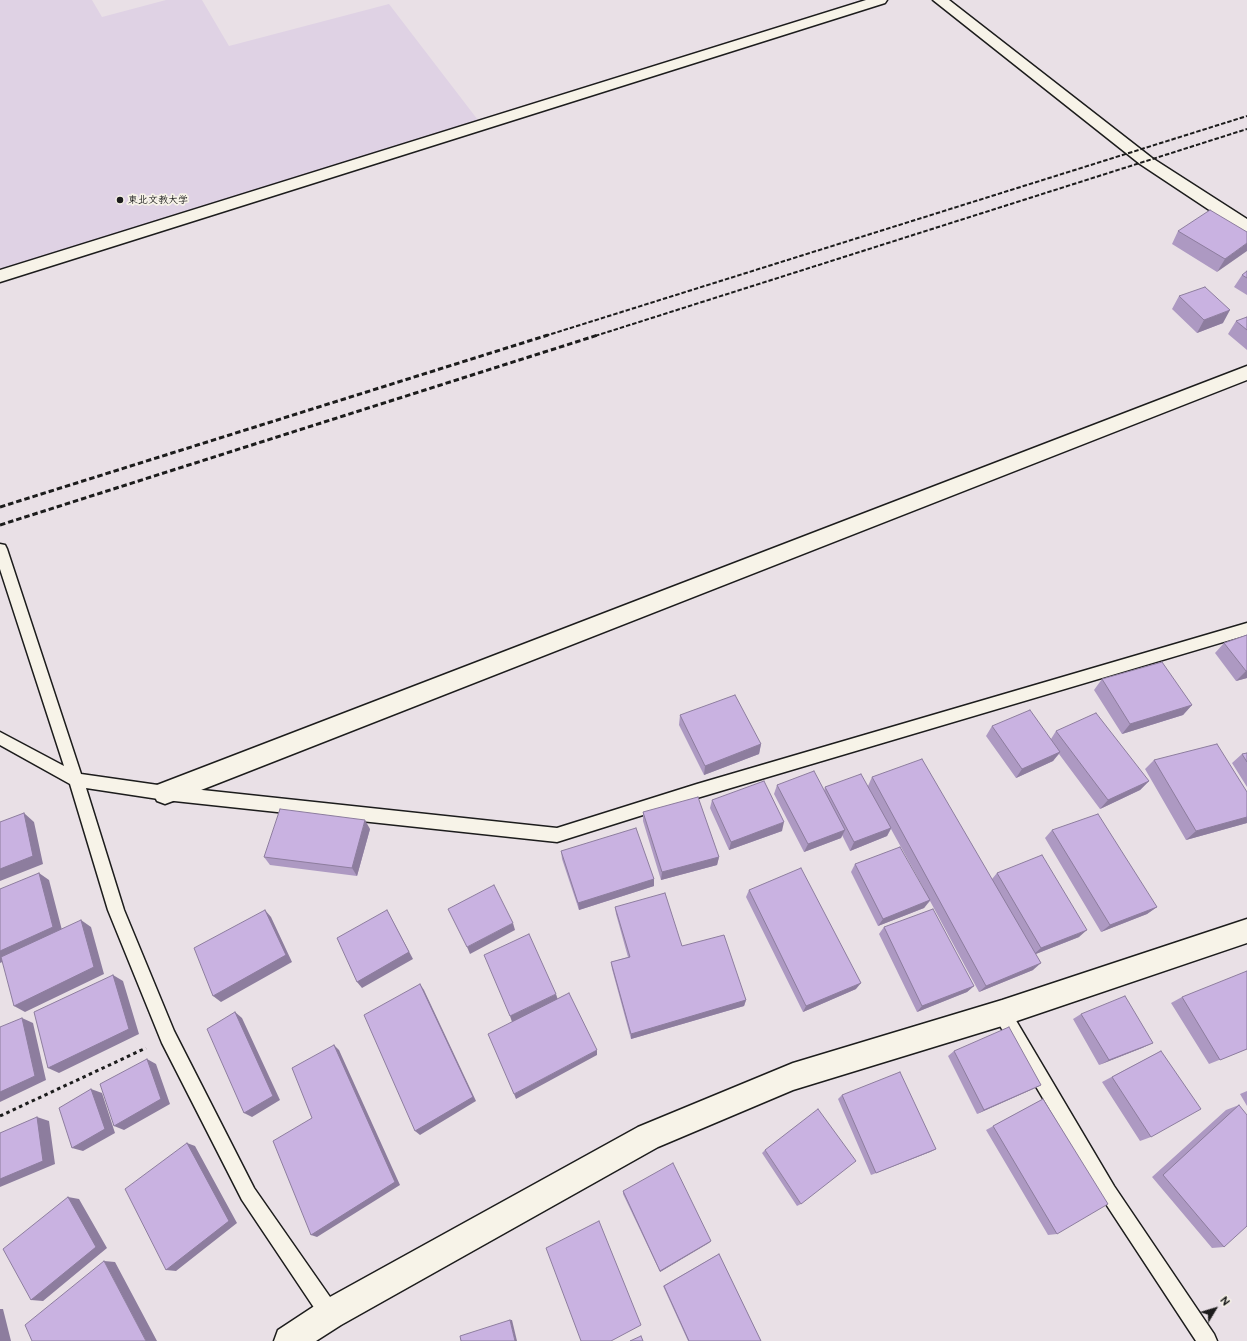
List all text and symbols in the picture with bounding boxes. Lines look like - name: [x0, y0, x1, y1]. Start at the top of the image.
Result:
- place label: 東北文教大学: [128, 194, 188, 206]
- marker: 東北文教大学: [115, 195, 125, 205]
- north arrow: [1195, 1289, 1235, 1329]
- text: N: [1217, 1294, 1233, 1309]

